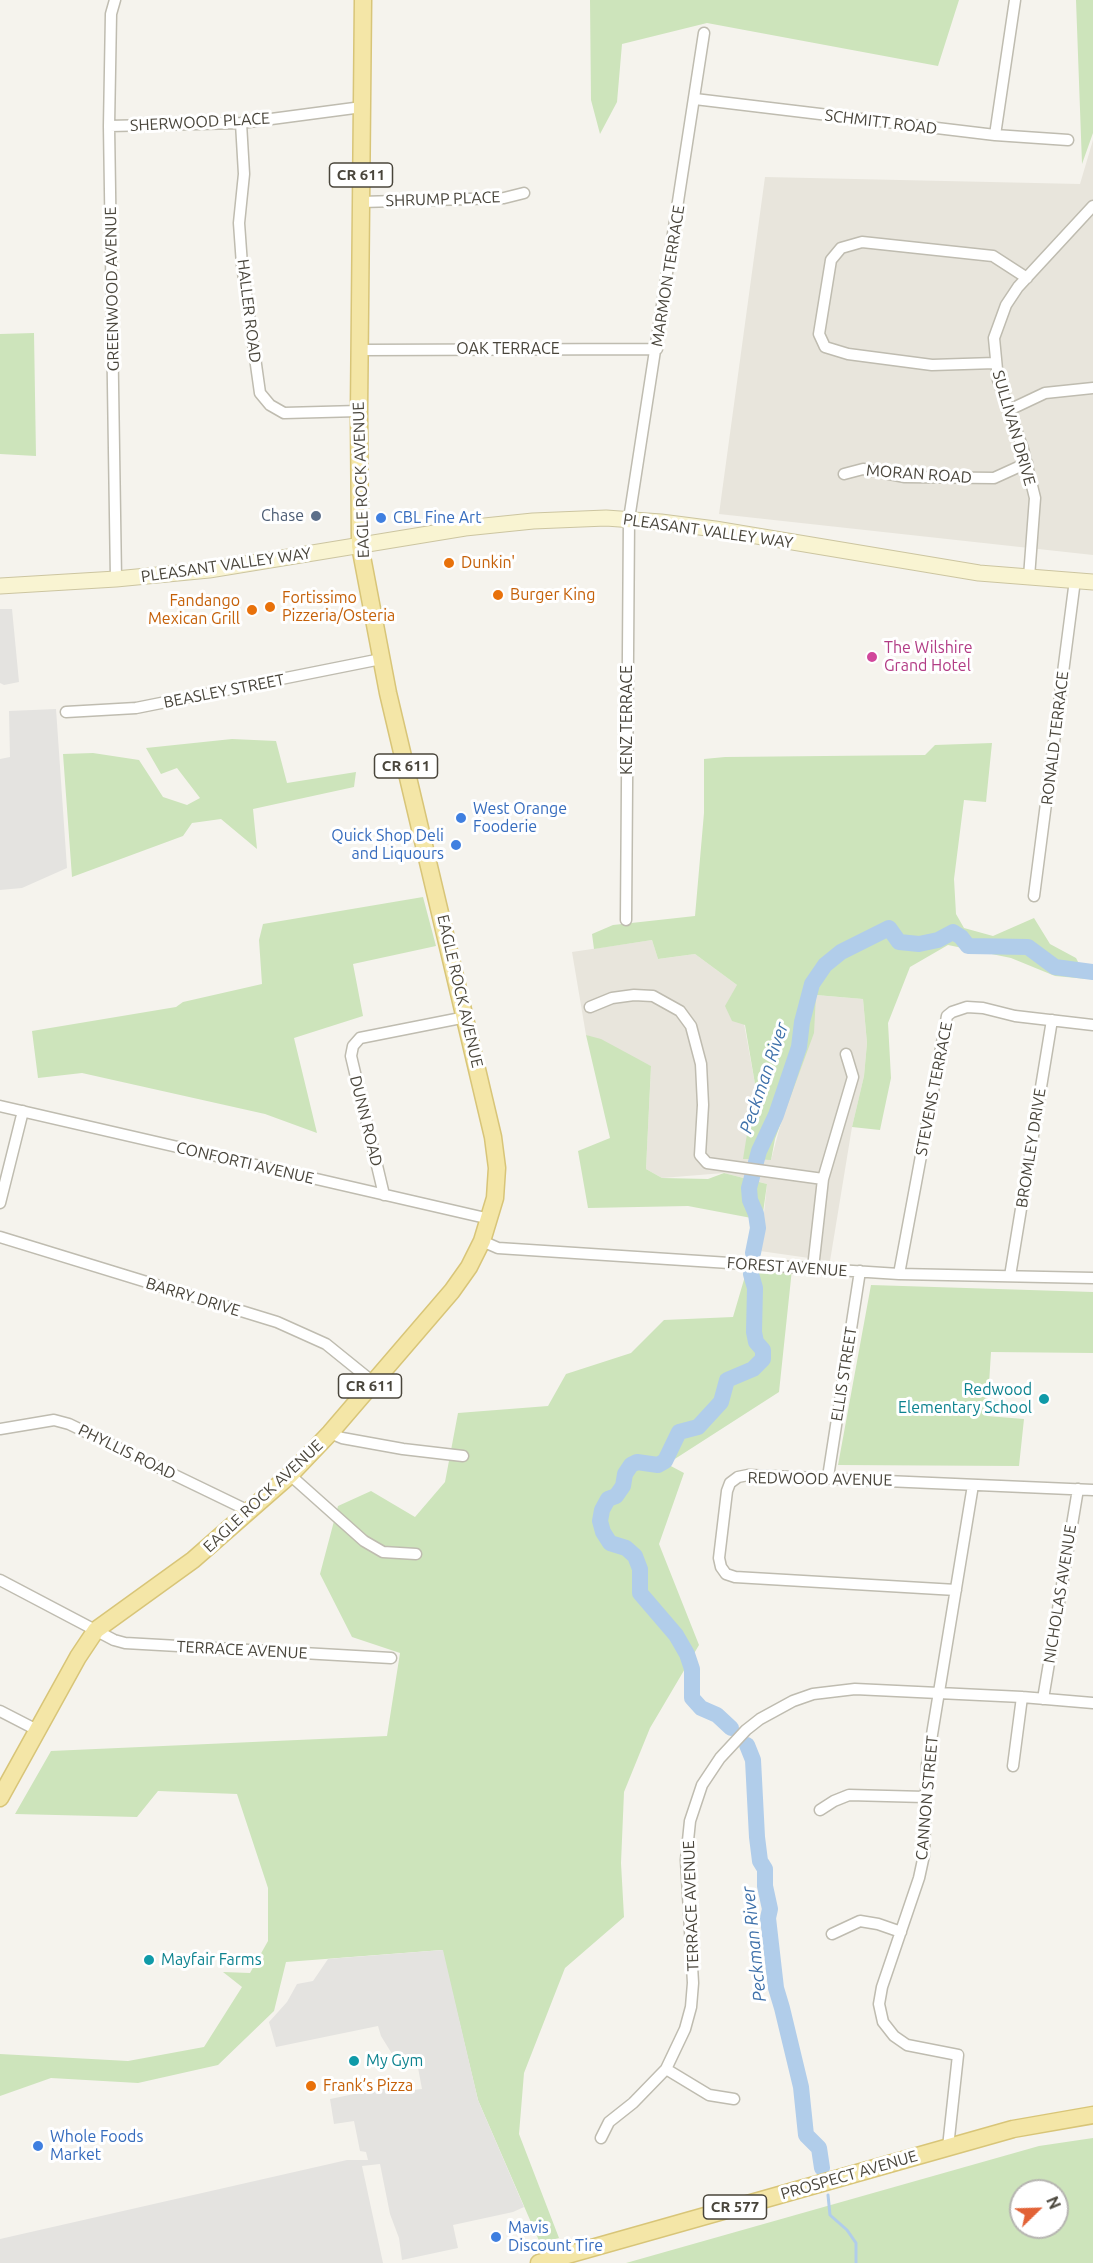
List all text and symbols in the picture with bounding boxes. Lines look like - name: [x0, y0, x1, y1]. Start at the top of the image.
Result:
- street label: SCHMITT ROAD: [824, 106, 938, 138]
- street label: SHERWOOD PLACE: [129, 109, 271, 135]
- road number: CR 611: [330, 163, 392, 187]
- street label: SHRUMP PLACE: [385, 187, 501, 211]
- street label: MARMON TERRACE: [647, 204, 689, 348]
- street label: GREENWOOD AVENUE: [101, 207, 123, 371]
- street label: HALLER ROAD: [233, 258, 265, 364]
- street label: OAK TERRACE: [456, 339, 560, 359]
- street label: SULLIVAN DRIVE: [988, 368, 1040, 488]
- street label: EAGLE ROCK AVENUE: [349, 401, 373, 559]
- street label: MORAN ROAD: [865, 461, 973, 487]
- place label: Chase: [261, 506, 304, 526]
- place label: CBL Fine Art: [393, 508, 481, 528]
- marker: Chase: [309, 509, 323, 523]
- street label: PLEASANT VALLEY WAY: [622, 510, 794, 552]
- marker: CBL Fine Art: [374, 511, 388, 525]
- street label: PLEASANT VALLEY WAY: [140, 544, 312, 586]
- place label: Dunkin': [461, 553, 515, 573]
- marker: Dunkin': [442, 556, 456, 570]
- place label: Burger King: [510, 585, 595, 605]
- place label: Fortissimo Pizzeria/Osteria: [282, 588, 395, 626]
- marker: Burger King: [491, 588, 505, 602]
- place label: Fandango Mexican Grill: [148, 591, 240, 629]
- marker: Fortissimo Pizzeria/Osteria: [263, 600, 277, 614]
- marker: Fandango Mexican Grill: [245, 603, 259, 617]
- place label: The Wilshire Grand Hotel: [884, 638, 973, 676]
- marker: The Wilshire Grand Hotel: [865, 650, 879, 664]
- street label: KENZ TERRACE: [617, 665, 637, 775]
- street label: BEASLEY STREET: [162, 670, 286, 712]
- street label: RONALD TERRACE: [1037, 670, 1073, 806]
- road number: CR 611: [374, 754, 438, 778]
- place label: West Orange Fooderie: [473, 799, 567, 837]
- marker: West Orange Fooderie: [454, 811, 468, 825]
- place label: Quick Shop Deli and Liquours: [331, 826, 444, 864]
- marker: Quick Shop Deli and Liquours: [449, 838, 463, 852]
- street label: EAGLE ROCK AVENUE: [433, 913, 487, 1069]
- water label: Peckman River: [735, 1020, 793, 1136]
- street label: STEVENS TERRACE: [912, 1020, 956, 1158]
- street label: DUNN ROAD: [345, 1074, 387, 1168]
- street label: BROMLEY DRIVE: [1012, 1087, 1050, 1209]
- street label: CONFORTI AVENUE: [174, 1138, 316, 1188]
- street label: FOREST AVENUE: [726, 1253, 848, 1281]
- street label: BARRY DRIVE: [143, 1274, 243, 1320]
- street label: ELLIS STREET: [827, 1325, 861, 1423]
- road number: CR 611: [338, 1374, 401, 1398]
- place label: Redwood Elementary School: [898, 1380, 1032, 1418]
- marker: Redwood Elementary School: [1037, 1392, 1051, 1406]
- street label: PHYLLIS ROAD: [75, 1420, 179, 1484]
- street label: EAGLE ROCK AVENUE: [199, 1436, 327, 1556]
- street label: REDWOOD AVENUE: [747, 1468, 893, 1490]
- street label: NICHOLAS AVENUE: [1040, 1523, 1080, 1665]
- street label: TERRACE AVENUE: [176, 1637, 308, 1663]
- street label: CANNON STREET: [912, 1735, 942, 1861]
- street label: TERRACE AVENUE: [679, 1840, 703, 1972]
- water label: Peckman River: [737, 1885, 771, 2003]
- place label: Mayfair Farms: [161, 1950, 262, 1970]
- marker: Mayfair Farms: [142, 1953, 156, 1967]
- place label: My Gym: [366, 2051, 423, 2071]
- marker: My Gym: [347, 2054, 361, 2068]
- place label: Frank’s Pizza: [323, 2076, 413, 2096]
- marker: Frank’s Pizza: [304, 2079, 318, 2093]
- place label: Whole Foods Market: [50, 2127, 143, 2165]
- marker: Whole Foods Market: [31, 2139, 45, 2153]
- street label: PROSPECT AVENUE: [778, 2146, 920, 2204]
- north arrow: [1009, 2179, 1069, 2239]
- text: N: [1043, 2194, 1064, 2212]
- road number: CR 577: [704, 2195, 766, 2219]
- place label: Mavis Discount Tire: [508, 2218, 603, 2256]
- marker: Mavis Discount Tire: [489, 2230, 503, 2244]

